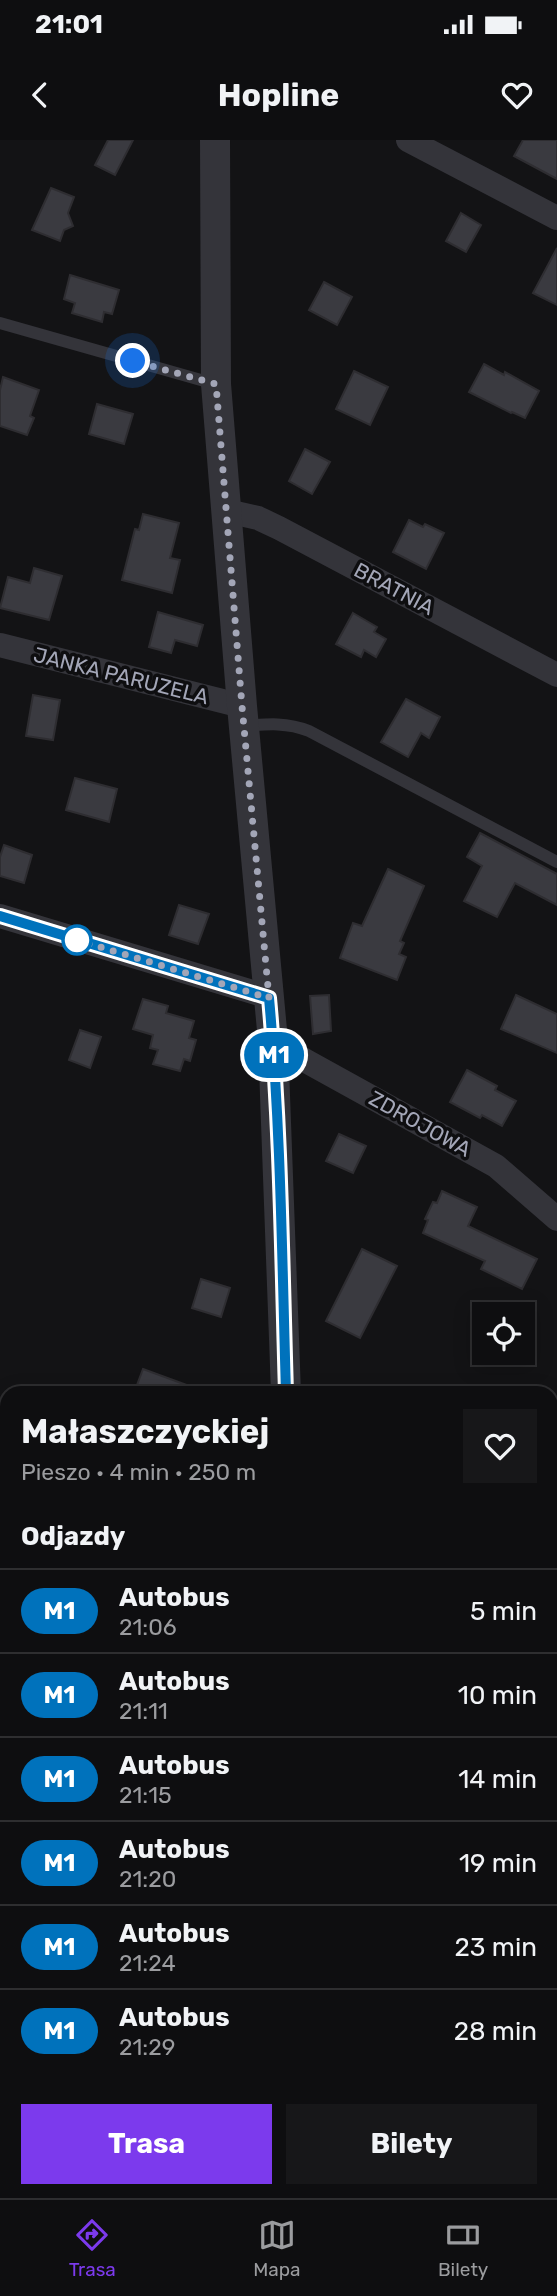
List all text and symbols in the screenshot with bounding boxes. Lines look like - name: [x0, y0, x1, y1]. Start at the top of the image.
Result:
- text: 21:01: [35, 9, 103, 40]
- icon: back: [21, 76, 59, 114]
- text: Hopline: [218, 76, 339, 114]
- icon: heart: [498, 76, 536, 114]
- your location: [115, 343, 150, 378]
- street label: BRATNIA: [350, 557, 438, 620]
- street label: JANKA PARUZELA: [31, 642, 211, 709]
- unlabelled marker: [62, 925, 92, 955]
- line badge: M1: [243, 1032, 306, 1078]
- text: M1: [258, 1041, 290, 1069]
- street label: ZDROJOWA: [365, 1085, 476, 1162]
- map controls: [472, 1302, 535, 1365]
- button: locate: [472, 1302, 535, 1365]
- button: heart: [463, 1409, 537, 1483]
- text: Małaszczyckiej: [21, 1412, 269, 1451]
- text: Pieszo · 4 min · 250 m: [21, 1458, 256, 1486]
- text: Odjazdy: [21, 1521, 125, 1552]
- text: Autobus: [119, 1582, 230, 1613]
- text: 5 min: [470, 1596, 537, 1627]
- text: M1: [44, 1597, 75, 1625]
- text: 21:06: [119, 1613, 177, 1641]
- text: Autobus: [119, 1666, 230, 1697]
- text: 10 min: [458, 1680, 537, 1711]
- text: M1: [44, 1681, 75, 1709]
- text: 21:11: [119, 1697, 168, 1725]
- text: Autobus: [119, 1750, 230, 1781]
- text: 14 min: [458, 1764, 537, 1795]
- text: M1: [44, 1765, 75, 1793]
- text: 21:15: [119, 1781, 172, 1809]
- text: Autobus: [119, 1834, 230, 1865]
- text: 19 min: [459, 1848, 537, 1879]
- text: M1: [44, 1849, 75, 1877]
- text: 21:20: [119, 1865, 176, 1893]
- text: Autobus: [119, 1918, 230, 1949]
- text: 23 min: [455, 1932, 537, 1963]
- text: M1: [44, 1933, 75, 1961]
- text: 21:24: [119, 1949, 176, 1977]
- text: Autobus: [119, 2002, 230, 2033]
- text: 28 min: [454, 2016, 537, 2047]
- text: M1: [44, 2017, 75, 2045]
- text: 21:29: [119, 2033, 175, 2061]
- button: Trasa: [21, 2104, 272, 2184]
- button: Bilety: [286, 2104, 537, 2184]
- tab: Trasa: [69, 2216, 116, 2281]
- tab: Mapa: [253, 2216, 301, 2281]
- tab: Bilety: [438, 2216, 488, 2281]

